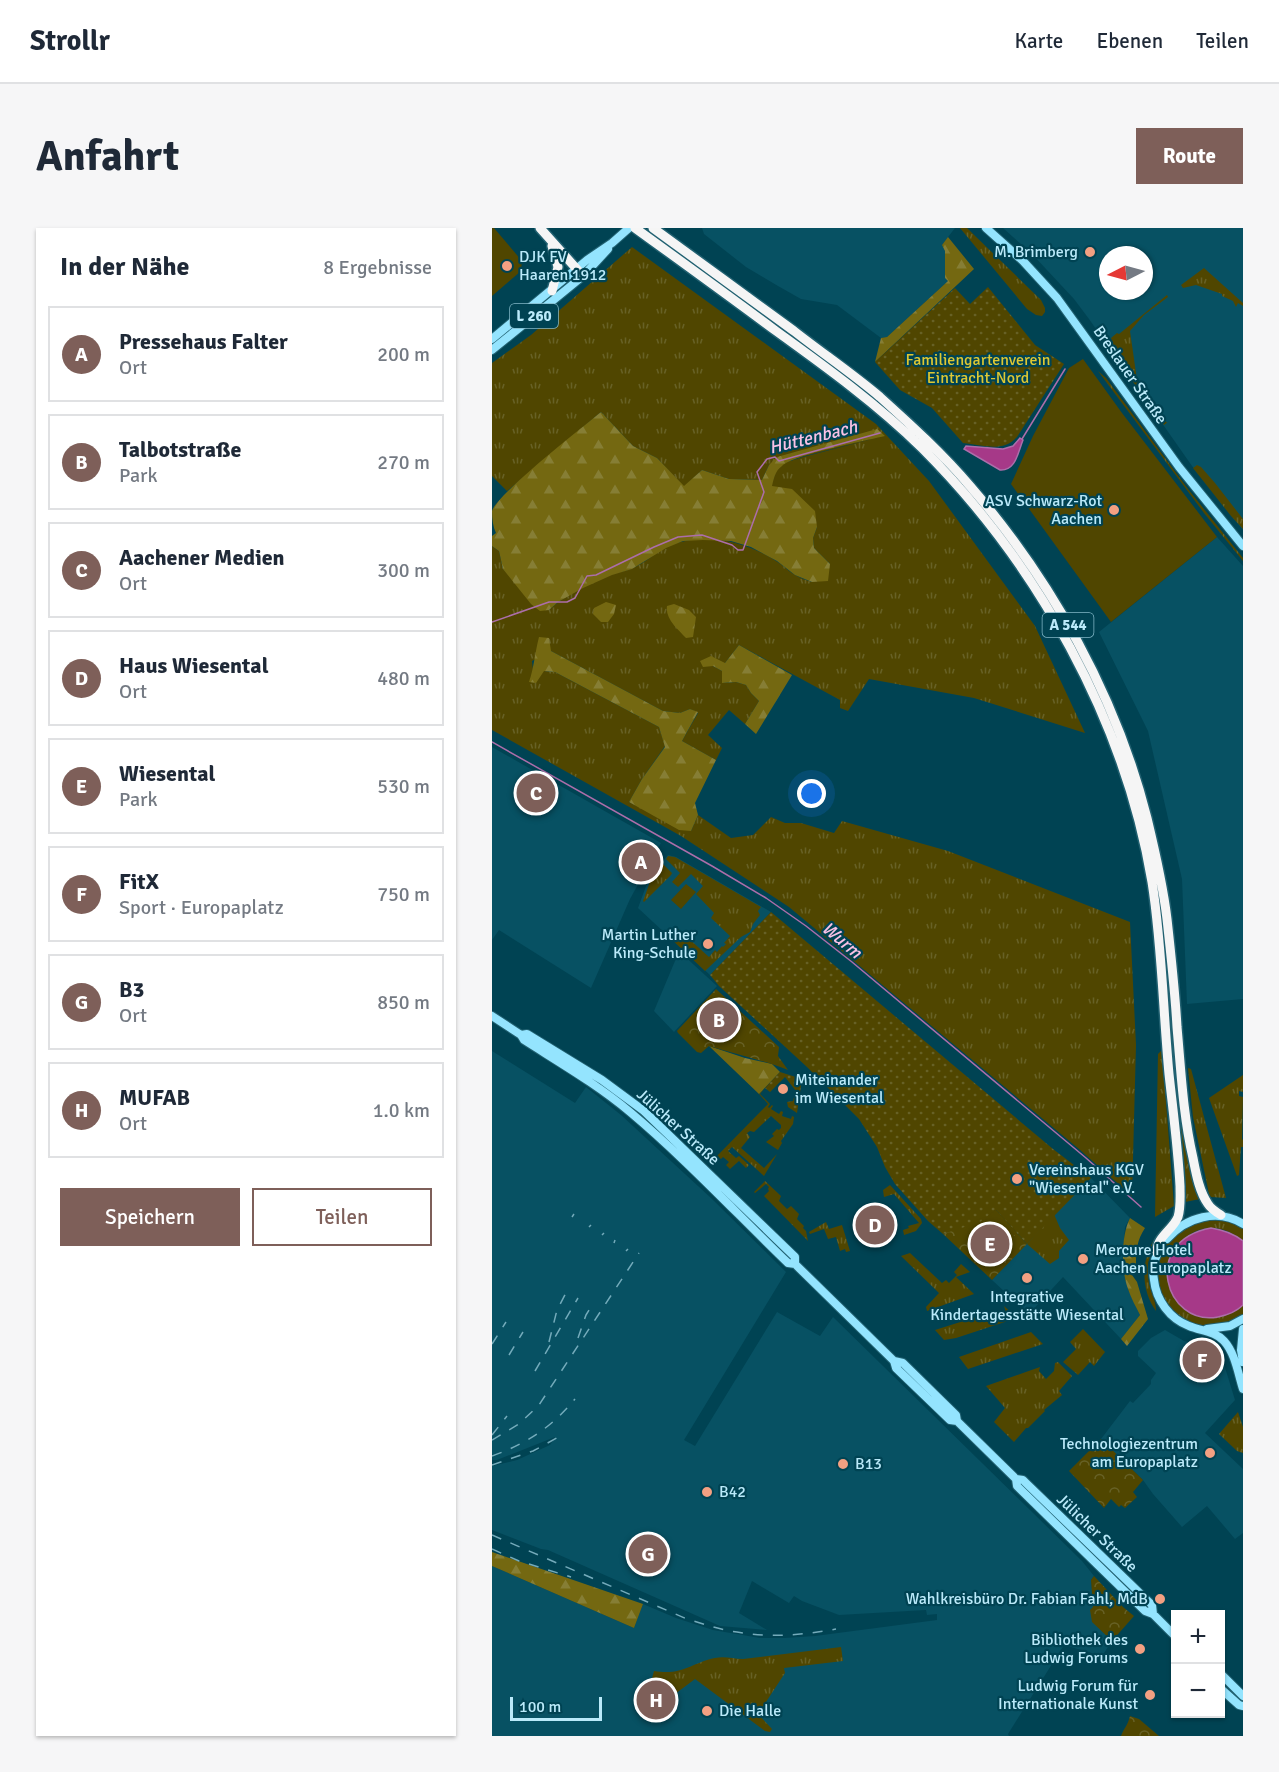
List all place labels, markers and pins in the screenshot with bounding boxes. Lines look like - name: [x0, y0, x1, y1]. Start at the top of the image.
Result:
- place label: M. Brimberg: [994, 242, 1078, 262]
- marker: M. Brimberg: [1083, 245, 1097, 259]
- place label: DJK FV Haaren 1912: [519, 247, 606, 285]
- marker: DJK FV Haaren 1912: [500, 259, 514, 273]
- place label: ASV Schwarz-Rot Aachen: [985, 491, 1102, 529]
- marker: ASV Schwarz-Rot Aachen: [1107, 503, 1121, 517]
- pin: C: [516, 770, 555, 816]
- pin: A: [622, 840, 660, 884]
- place label: Martin Luther King-Schule: [602, 925, 696, 963]
- marker: Martin Luther King-Schule: [701, 937, 715, 951]
- pin: B: [700, 998, 738, 1042]
- place label: Miteinander im Wiesental: [795, 1070, 884, 1108]
- marker: Miteinander im Wiesental: [776, 1082, 790, 1096]
- place label: Vereinshaus KGV "Wiesental" e.V.: [1029, 1160, 1144, 1198]
- marker: Vereinshaus KGV "Wiesental" e.V.: [1010, 1172, 1024, 1186]
- pin: D: [856, 1202, 895, 1248]
- pin: E: [970, 1222, 1010, 1266]
- place label: Mercure Hotel Aachen Europaplatz: [1095, 1240, 1232, 1278]
- marker: Mercure Hotel Aachen Europaplatz: [1076, 1252, 1090, 1266]
- marker: Integrative Kindertagesstätte Wiesental: [1020, 1271, 1034, 1285]
- place label: Integrative Kindertagesstätte Wiesental: [930, 1287, 1124, 1325]
- pin: F: [1182, 1338, 1222, 1382]
- place label: Technologiezentrum am Europaplatz: [1060, 1434, 1198, 1472]
- marker: Technologiezentrum am Europaplatz: [1203, 1446, 1217, 1460]
- place label: B13: [855, 1454, 882, 1474]
- marker: B13: [836, 1457, 850, 1471]
- place label: B42: [719, 1482, 746, 1502]
- marker: B42: [700, 1485, 714, 1499]
- pin: G: [628, 1532, 668, 1576]
- place label: Wahlkreisbüro Dr. Fabian Fahl, MdB: [906, 1589, 1148, 1609]
- marker: Wahlkreisbüro Dr. Fabian Fahl, MdB: [1153, 1592, 1167, 1606]
- place label: Bibliothek des Ludwig Forums: [1024, 1630, 1128, 1668]
- marker: Bibliothek des Ludwig Forums: [1133, 1642, 1147, 1656]
- place label: Ludwig Forum für Internationale Kunst: [998, 1676, 1138, 1714]
- pin: H: [636, 1678, 676, 1722]
- marker: Ludwig Forum für Internationale Kunst: [1143, 1688, 1157, 1702]
- place label: Die Halle: [719, 1701, 781, 1721]
- marker: Die Halle: [700, 1704, 714, 1718]

